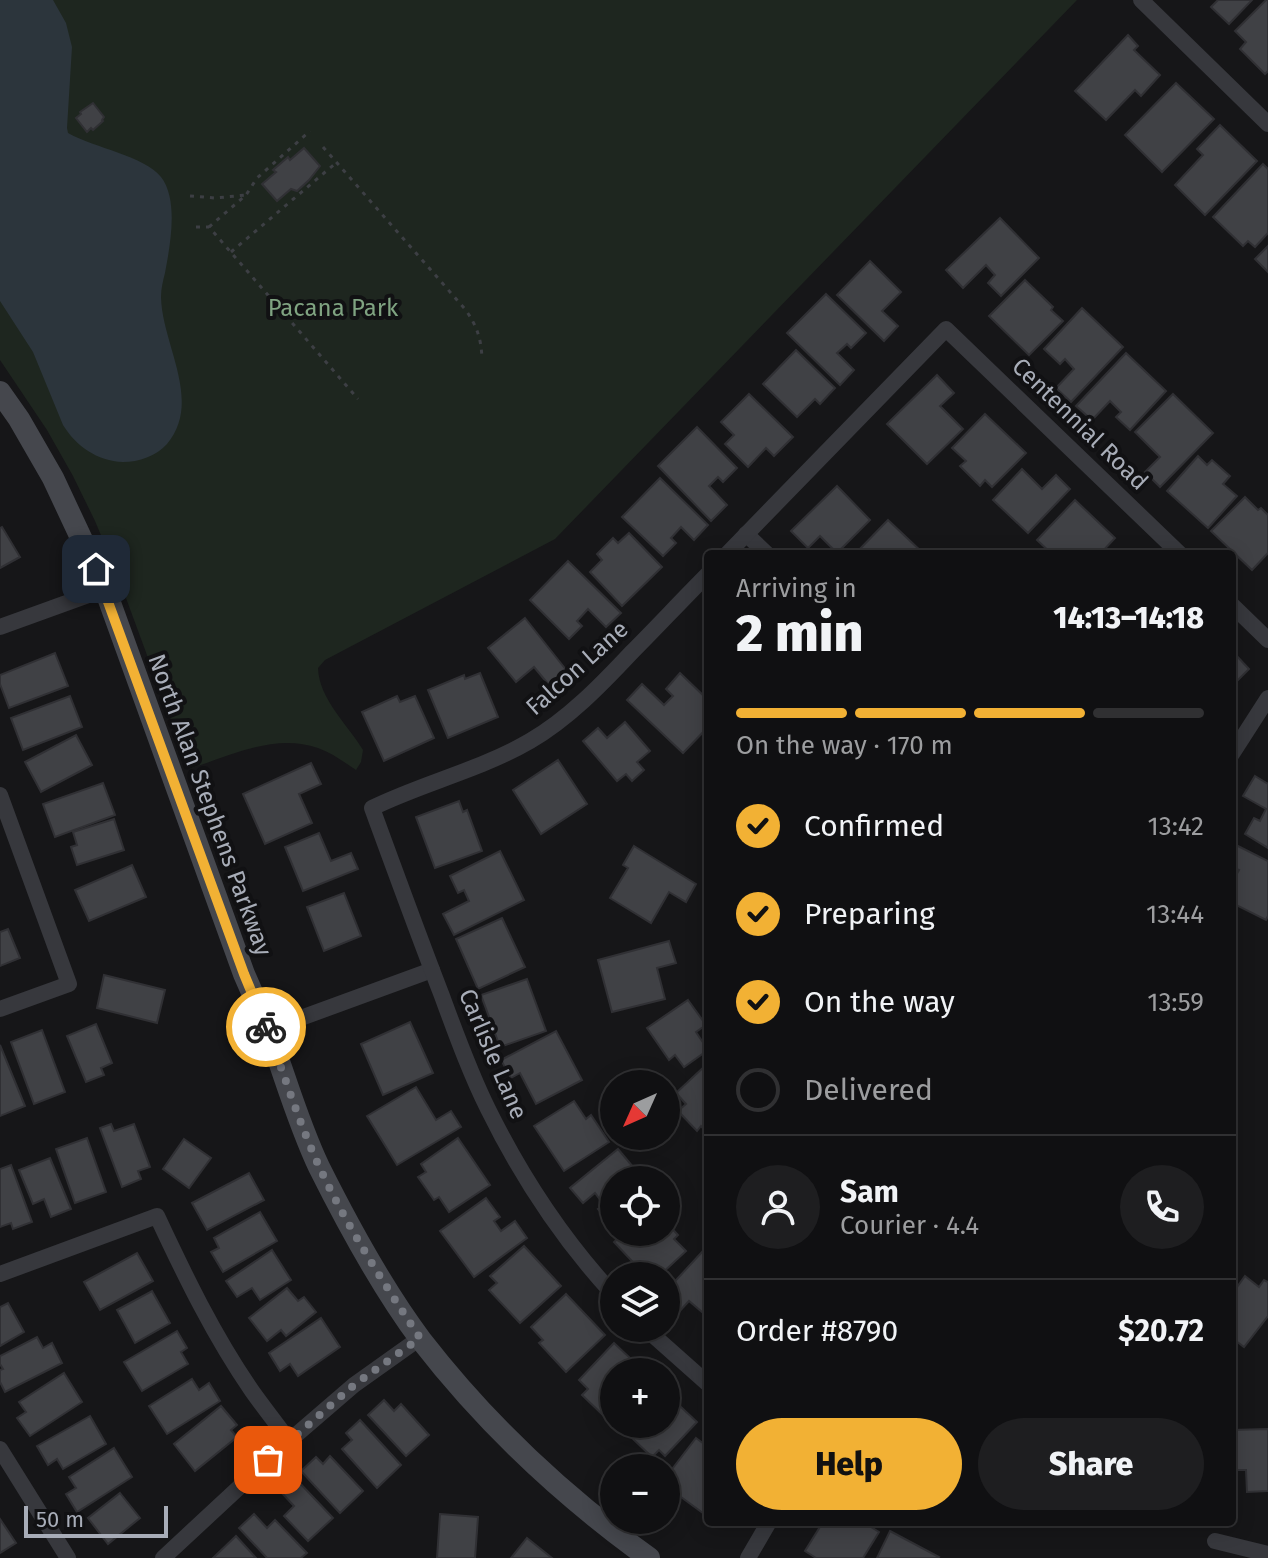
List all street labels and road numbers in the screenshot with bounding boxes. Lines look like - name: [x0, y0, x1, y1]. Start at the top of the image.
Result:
- street label: Centennial Road: [1006, 352, 1154, 496]
- street label: Falcon Lane: [520, 615, 634, 721]
- street label: North Alan Stephens Parkway: [142, 650, 278, 960]
- street label: Carlisle Lane: [453, 985, 533, 1123]

